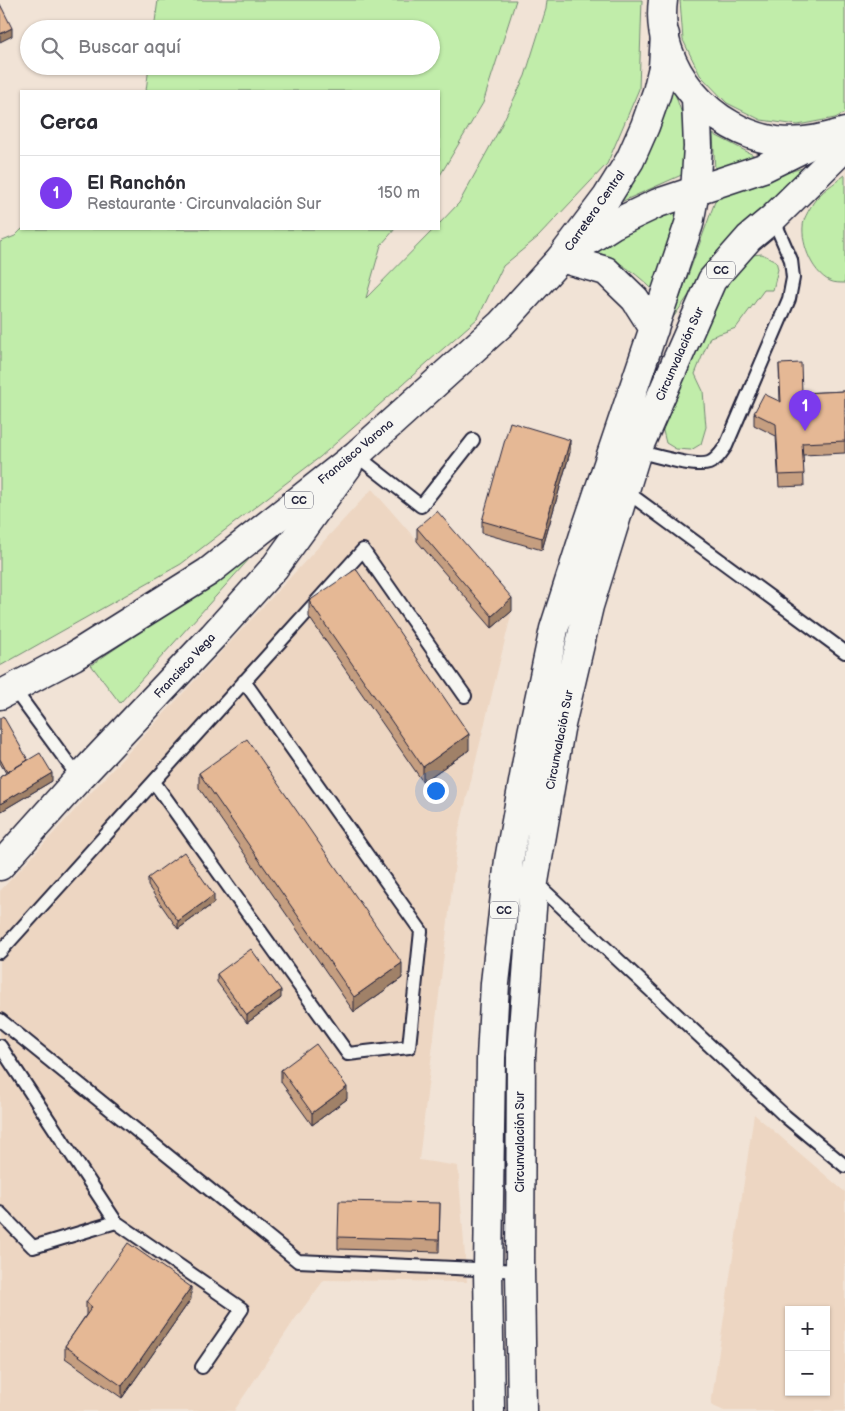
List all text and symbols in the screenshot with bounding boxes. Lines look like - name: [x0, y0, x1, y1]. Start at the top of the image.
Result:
- search box: [20, 20, 440, 75]
- icon: search: [38, 34, 66, 62]
- text: Buscar aquí: [78, 36, 181, 59]
- text: Cerca: [40, 110, 98, 135]
- street label: Carretera Central: [562, 168, 628, 254]
- text: El Ranchón: [87, 172, 186, 195]
- text: 1: [53, 184, 59, 203]
- text: 150 m: [378, 184, 420, 203]
- text: Restaurante · Circunvalación Sur: [87, 195, 321, 214]
- road number: CC: [707, 262, 735, 278]
- street label: Circunvalación Sur: [653, 304, 708, 403]
- pin: 1: [789, 390, 821, 431]
- street label: Francisco Varona: [315, 416, 397, 488]
- road number: CC: [285, 492, 313, 508]
- street label: Francisco Vega: [151, 630, 219, 702]
- street label: Circunvalación Sur: [543, 688, 577, 791]
- your location: [423, 778, 449, 804]
- road number: CC: [490, 902, 518, 918]
- street label: Circunvalación Sur: [513, 1091, 528, 1193]
- map controls: [785, 1306, 830, 1396]
- button: +: [785, 1306, 830, 1351]
- button: −: [785, 1351, 830, 1396]

